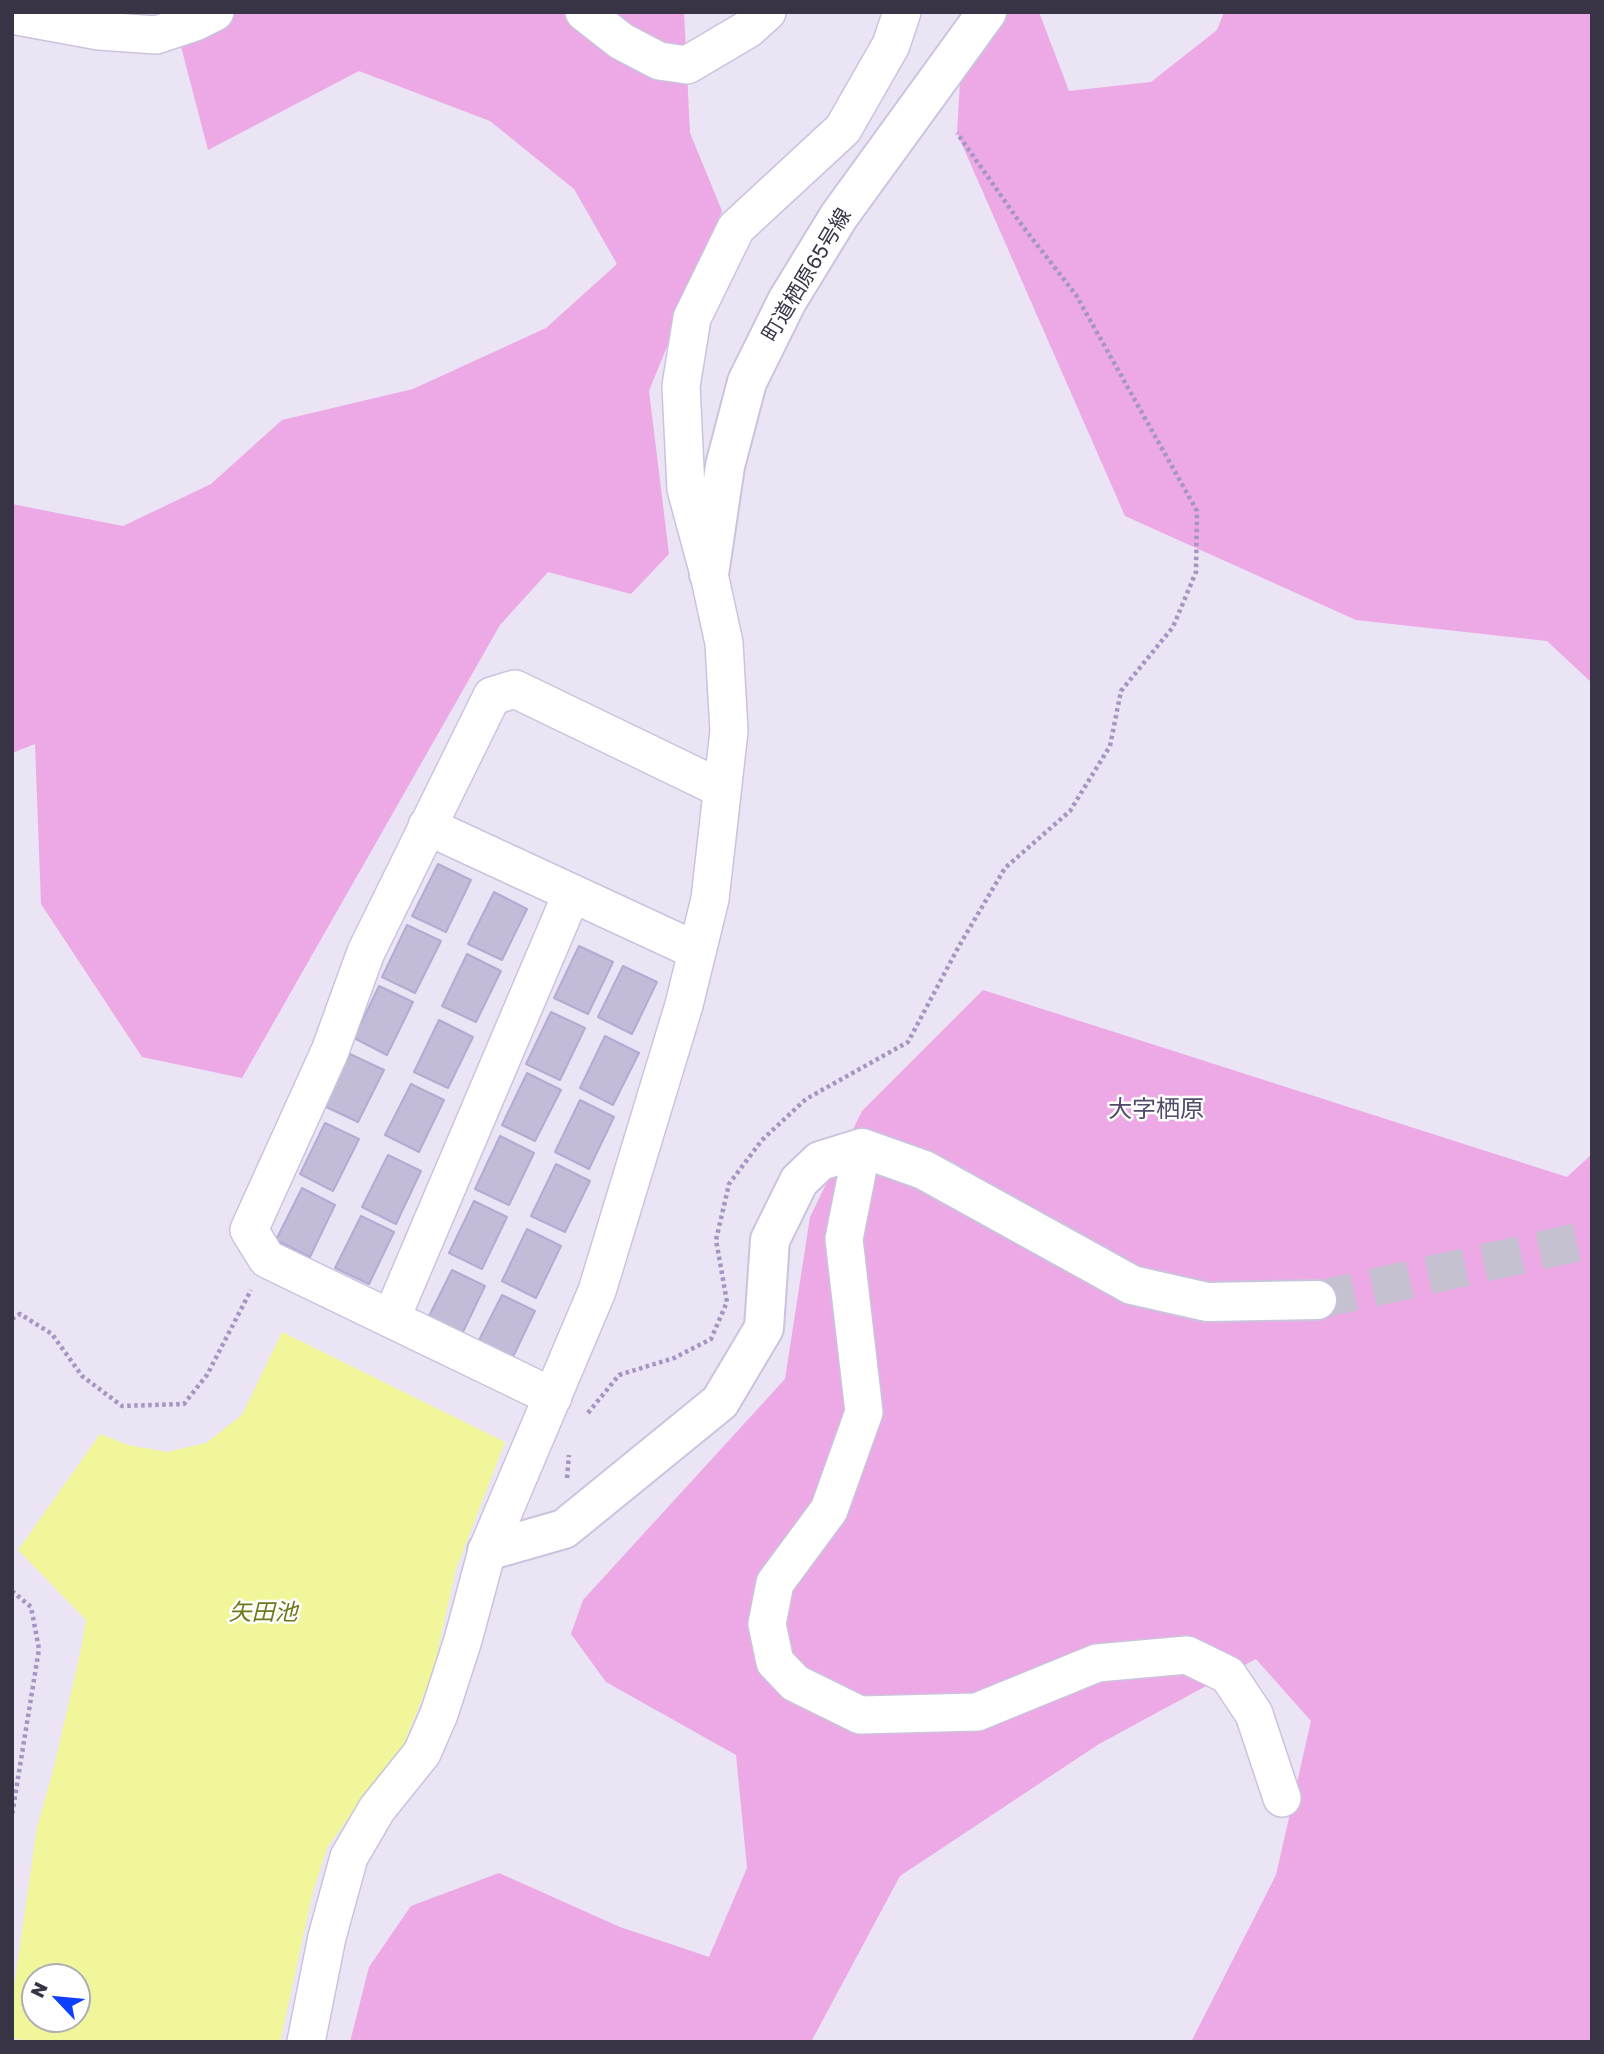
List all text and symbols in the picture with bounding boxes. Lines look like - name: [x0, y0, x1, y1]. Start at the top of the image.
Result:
- street label: 町道栖原65号線: [757, 204, 857, 346]
- district label: 大字栖原: [1108, 1095, 1204, 1123]
- water label: 矢田池: [229, 1599, 297, 1627]
- north arrow: [21, 1963, 91, 2033]
- text: N: [25, 1978, 52, 2001]

